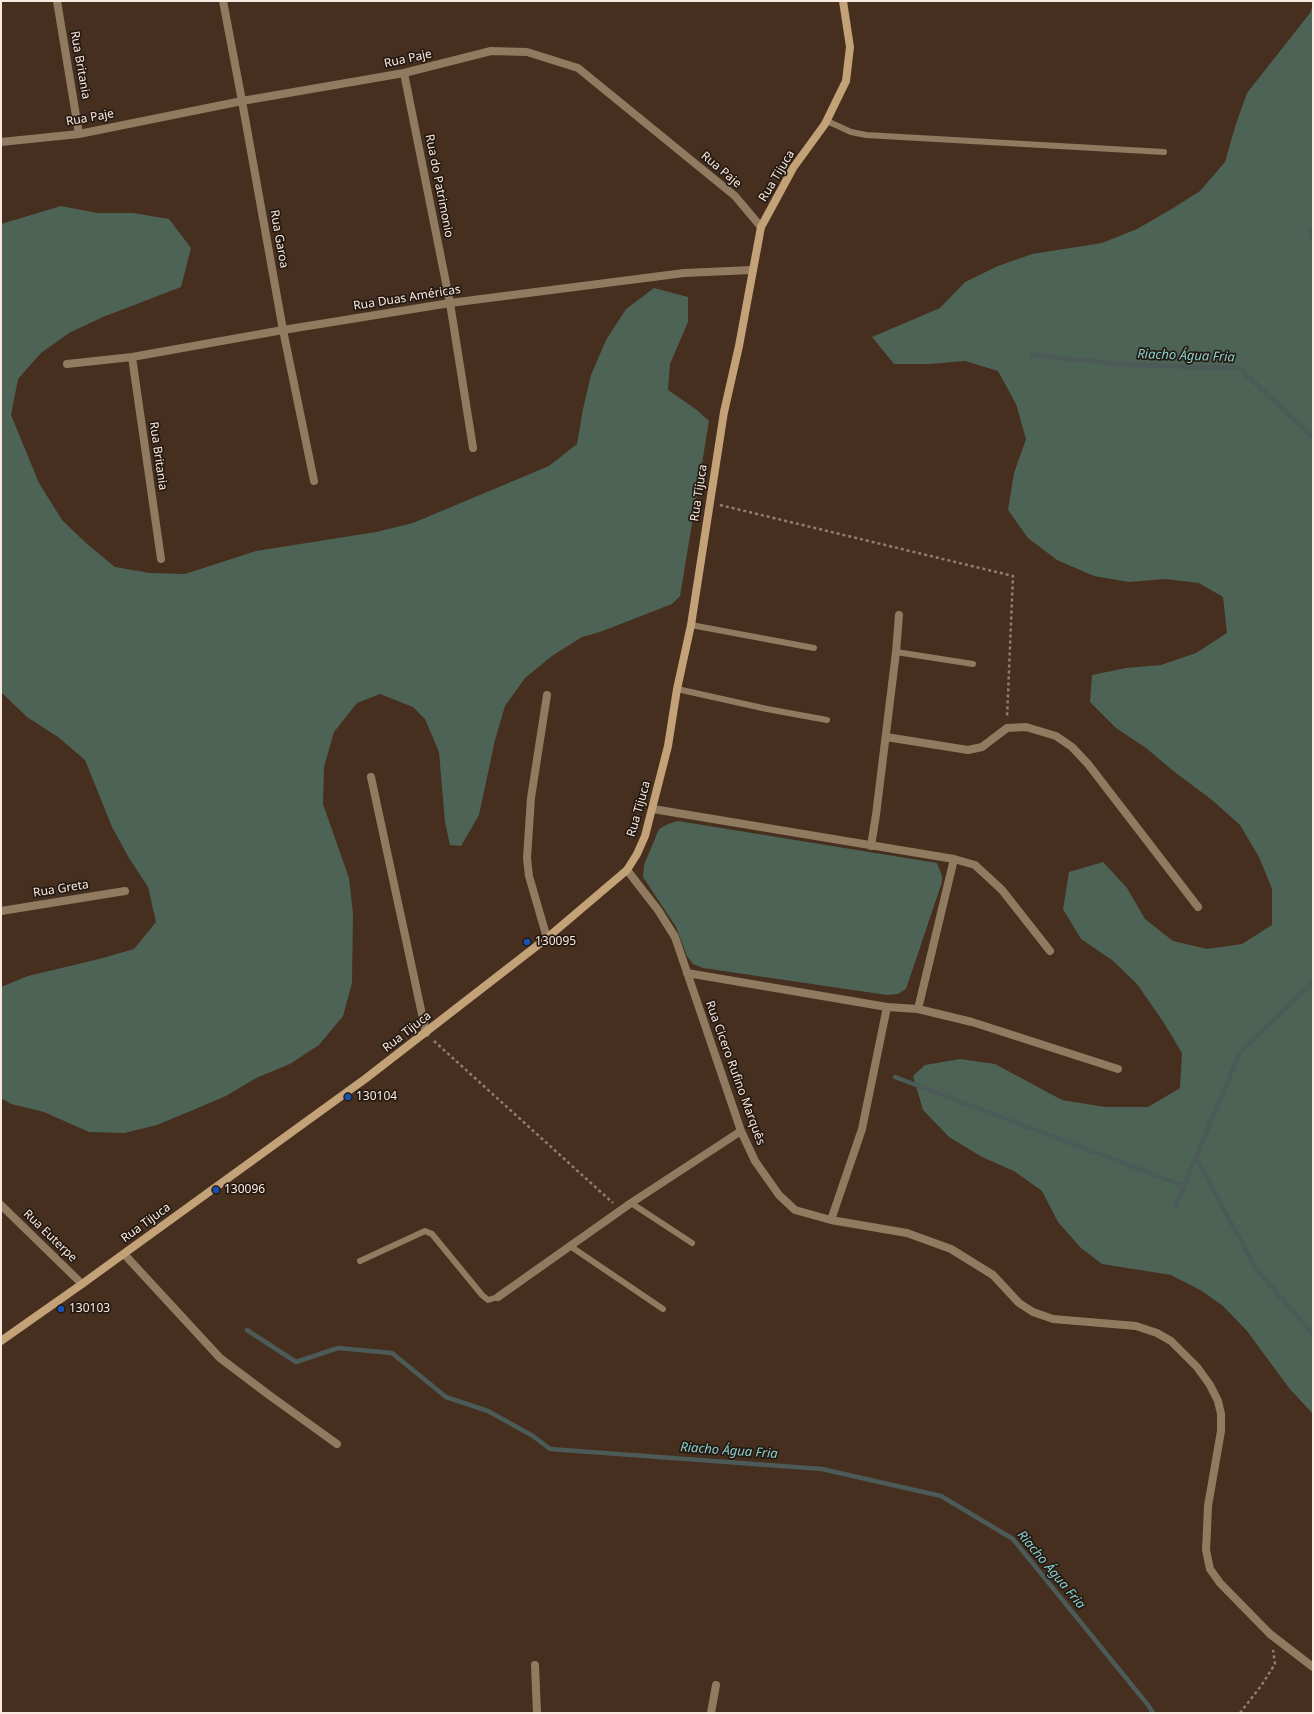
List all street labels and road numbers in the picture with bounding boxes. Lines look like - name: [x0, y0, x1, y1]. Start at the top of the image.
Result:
- street label: Rua Britania: [67, 30, 93, 100]
- street label: Rua Paje: [383, 47, 433, 71]
- street label: Rua Paje: [65, 107, 115, 129]
- street label: Rua do Patrimonio: [422, 133, 456, 239]
- street label: Rua Tijuca: [756, 148, 798, 204]
- street label: Rua Paje: [698, 149, 744, 191]
- street label: Rua Garoa: [267, 209, 291, 269]
- street label: Rua Duas Américas: [352, 282, 462, 314]
- street label: Rua Britania: [146, 421, 170, 491]
- street label: Rua Tijuca: [687, 463, 711, 523]
- street label: Rua Tijuca: [624, 779, 654, 839]
- street label: Rua Greta: [32, 878, 90, 900]
- street label: Rua Cicero Rufino Marquês: [702, 999, 768, 1147]
- street label: Rua Tijuca: [380, 1009, 434, 1055]
- street label: Rua Tijuca: [119, 1200, 173, 1246]
- street label: Rua Euterpe: [20, 1207, 80, 1265]

